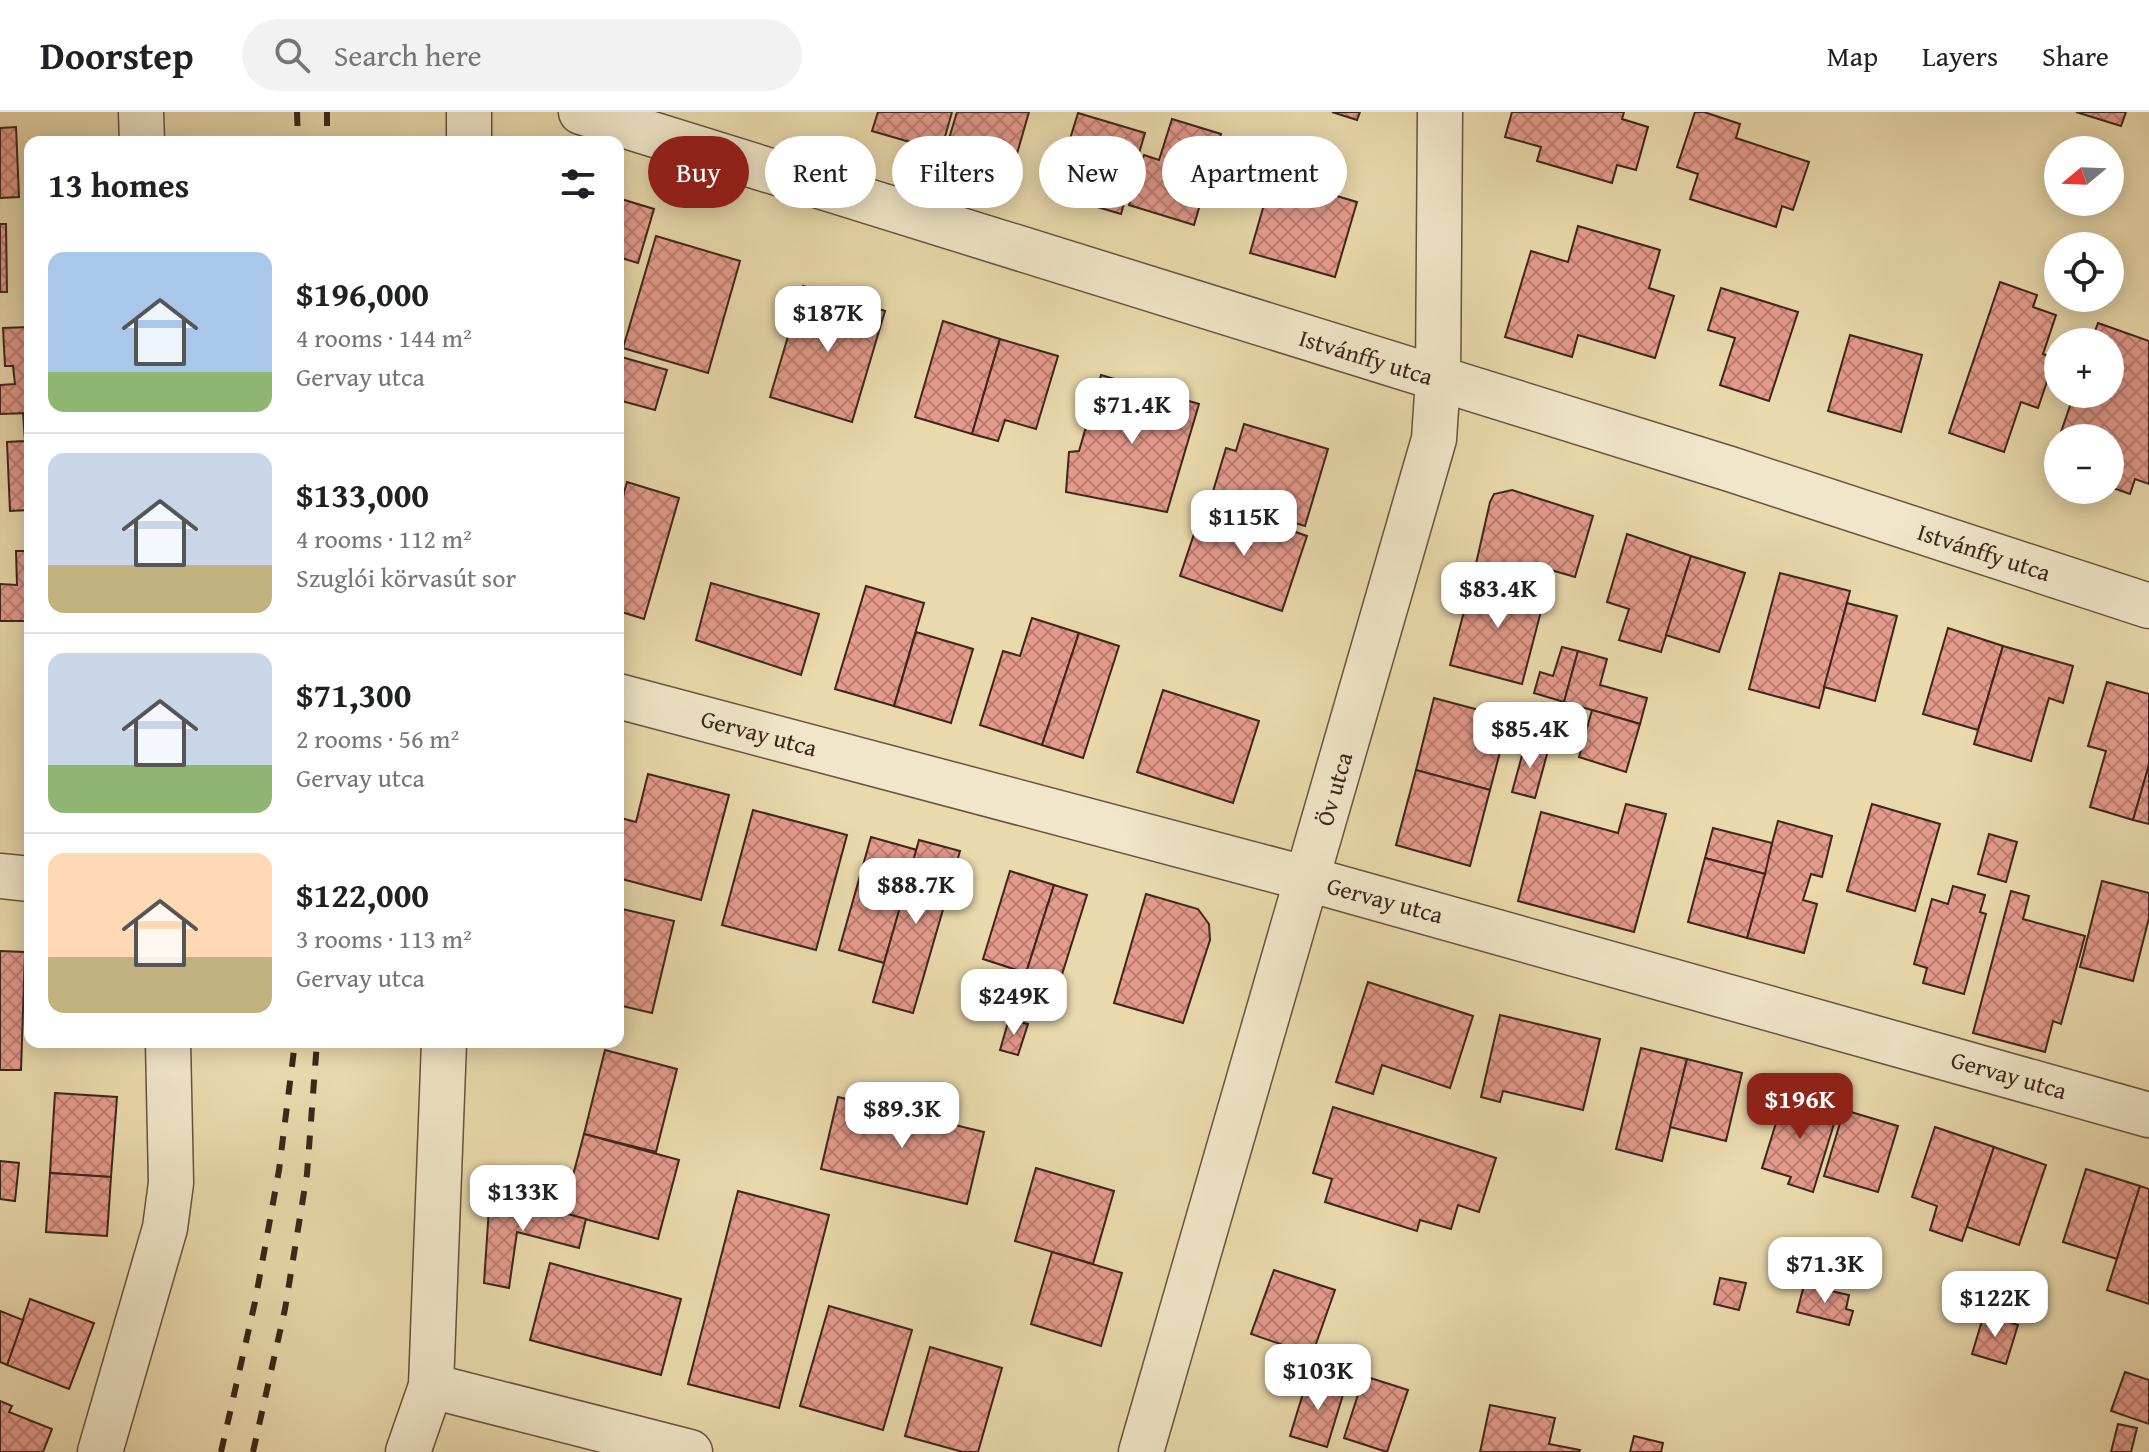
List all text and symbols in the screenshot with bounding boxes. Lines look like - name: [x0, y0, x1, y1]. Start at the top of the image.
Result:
- search box: [242, 19, 802, 91]
- text: Doorstep: [40, 27, 194, 83]
- icon: search: [270, 33, 314, 77]
- text: Search here: [334, 33, 482, 77]
- text: Map: [1827, 35, 1878, 76]
- text: Layers: [1922, 35, 1998, 76]
- text: Share: [2042, 35, 2109, 76]
- chip: Buy: [648, 136, 749, 208]
- chip: Rent: [765, 136, 876, 208]
- chip: Filters: [892, 136, 1023, 208]
- chip: New: [1039, 136, 1146, 208]
- chip: Apartment: [1162, 136, 1347, 208]
- north arrow: [2044, 136, 2124, 216]
- map controls: [2044, 136, 2124, 504]
- text: 13 homes: [48, 160, 189, 209]
- icon: filters: [556, 162, 600, 206]
- button: locate: [2044, 232, 2124, 312]
- text: $196,000: [296, 269, 429, 318]
- icon: home: [112, 284, 208, 380]
- pin: $187K: [772, 286, 884, 354]
- text: $187K: [793, 292, 863, 331]
- text: 4 rooms · 144 m²: [296, 318, 472, 357]
- street label: Istvánffy utca: [1295, 320, 1438, 394]
- button: +: [2044, 328, 2124, 408]
- text: Gervay utca: [296, 357, 425, 396]
- pin: $71.4K: [1067, 378, 1197, 446]
- text: $71.4K: [1093, 384, 1171, 423]
- button: −: [2044, 424, 2124, 504]
- text: $133,000: [296, 470, 429, 519]
- icon: home: [112, 485, 208, 581]
- pin: $115K: [1188, 490, 1300, 558]
- text: $115K: [1209, 496, 1279, 535]
- street label: Istvánffy utca: [1913, 514, 2056, 590]
- text: 4 rooms · 112 m²: [296, 519, 472, 558]
- text: Szuglói körvasút sor: [296, 558, 516, 597]
- pin: $83.4K: [1433, 562, 1563, 630]
- text: $83.4K: [1459, 568, 1537, 607]
- text: $71,300: [296, 670, 411, 719]
- icon: home: [112, 685, 208, 781]
- street label: Gervay utca: [697, 701, 822, 765]
- pin: $85.4K: [1465, 702, 1595, 770]
- text: $85.4K: [1491, 708, 1569, 747]
- text: 2 rooms · 56 m²: [296, 719, 459, 758]
- street label: Öv utca: [1307, 747, 1361, 830]
- text: Gervay utca: [296, 758, 425, 797]
- pin: $88.7K: [851, 858, 981, 926]
- text: $88.7K: [877, 864, 955, 903]
- street label: Gervay utca: [1323, 868, 1448, 932]
- text: $122,000: [296, 870, 429, 919]
- icon: home: [112, 885, 208, 981]
- text: 3 rooms · 113 m²: [296, 919, 472, 958]
- text: Gervay utca: [296, 958, 425, 997]
- pin: $249K: [958, 969, 1070, 1037]
- text: $249K: [979, 975, 1049, 1014]
- street label: Gervay utca: [1947, 1042, 2072, 1108]
- pin: $196K: [1744, 1073, 1856, 1141]
- text: $196K: [1765, 1079, 1835, 1118]
- pin: $89.3K: [837, 1082, 967, 1150]
- text: $89.3K: [863, 1088, 941, 1127]
- pin: $133K: [467, 1165, 579, 1233]
- text: $133K: [488, 1171, 558, 1210]
- pin: $71.3K: [1760, 1237, 1890, 1305]
- text: $71.3K: [1786, 1243, 1864, 1282]
- pin: $122K: [1939, 1271, 2051, 1339]
- text: $122K: [1960, 1277, 2030, 1316]
- pin: $103K: [1262, 1344, 1374, 1412]
- text: $103K: [1283, 1350, 1353, 1389]

